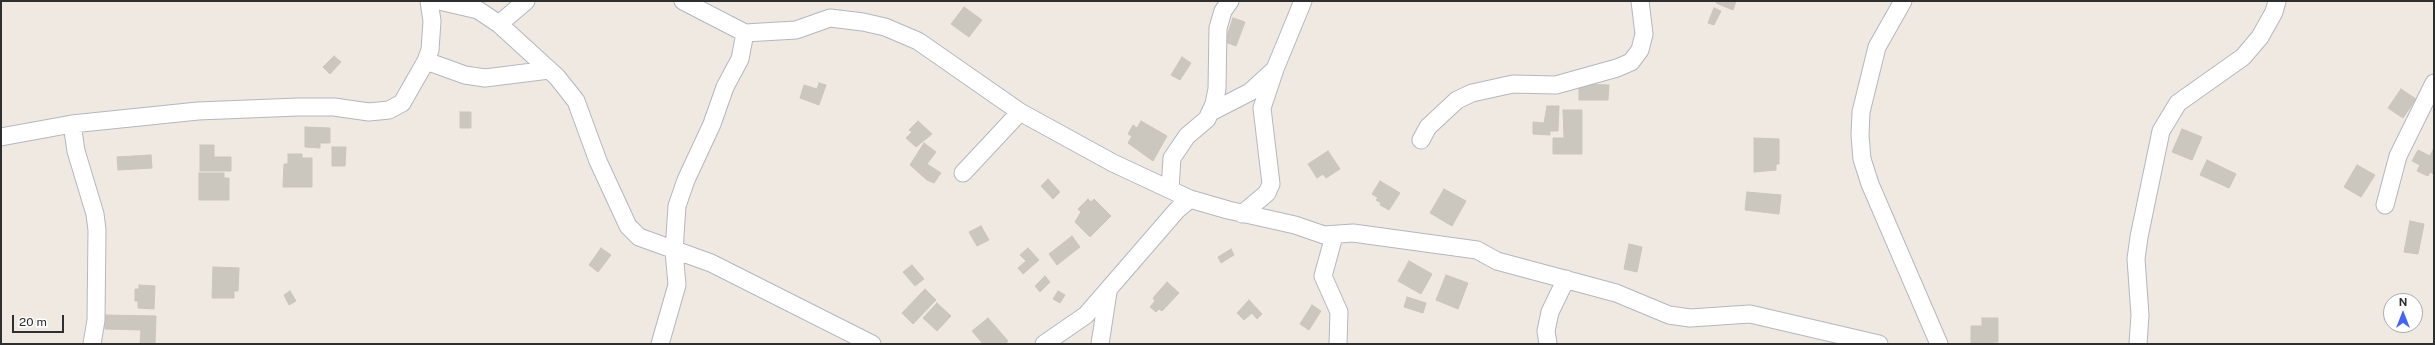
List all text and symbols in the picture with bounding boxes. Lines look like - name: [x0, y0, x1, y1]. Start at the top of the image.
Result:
- north arrow: [2383, 293, 2423, 333]
- text: N: [2399, 296, 2407, 308]
- scale bar: [14, 307, 66, 333]
- text: 20 m: [19, 315, 47, 329]

